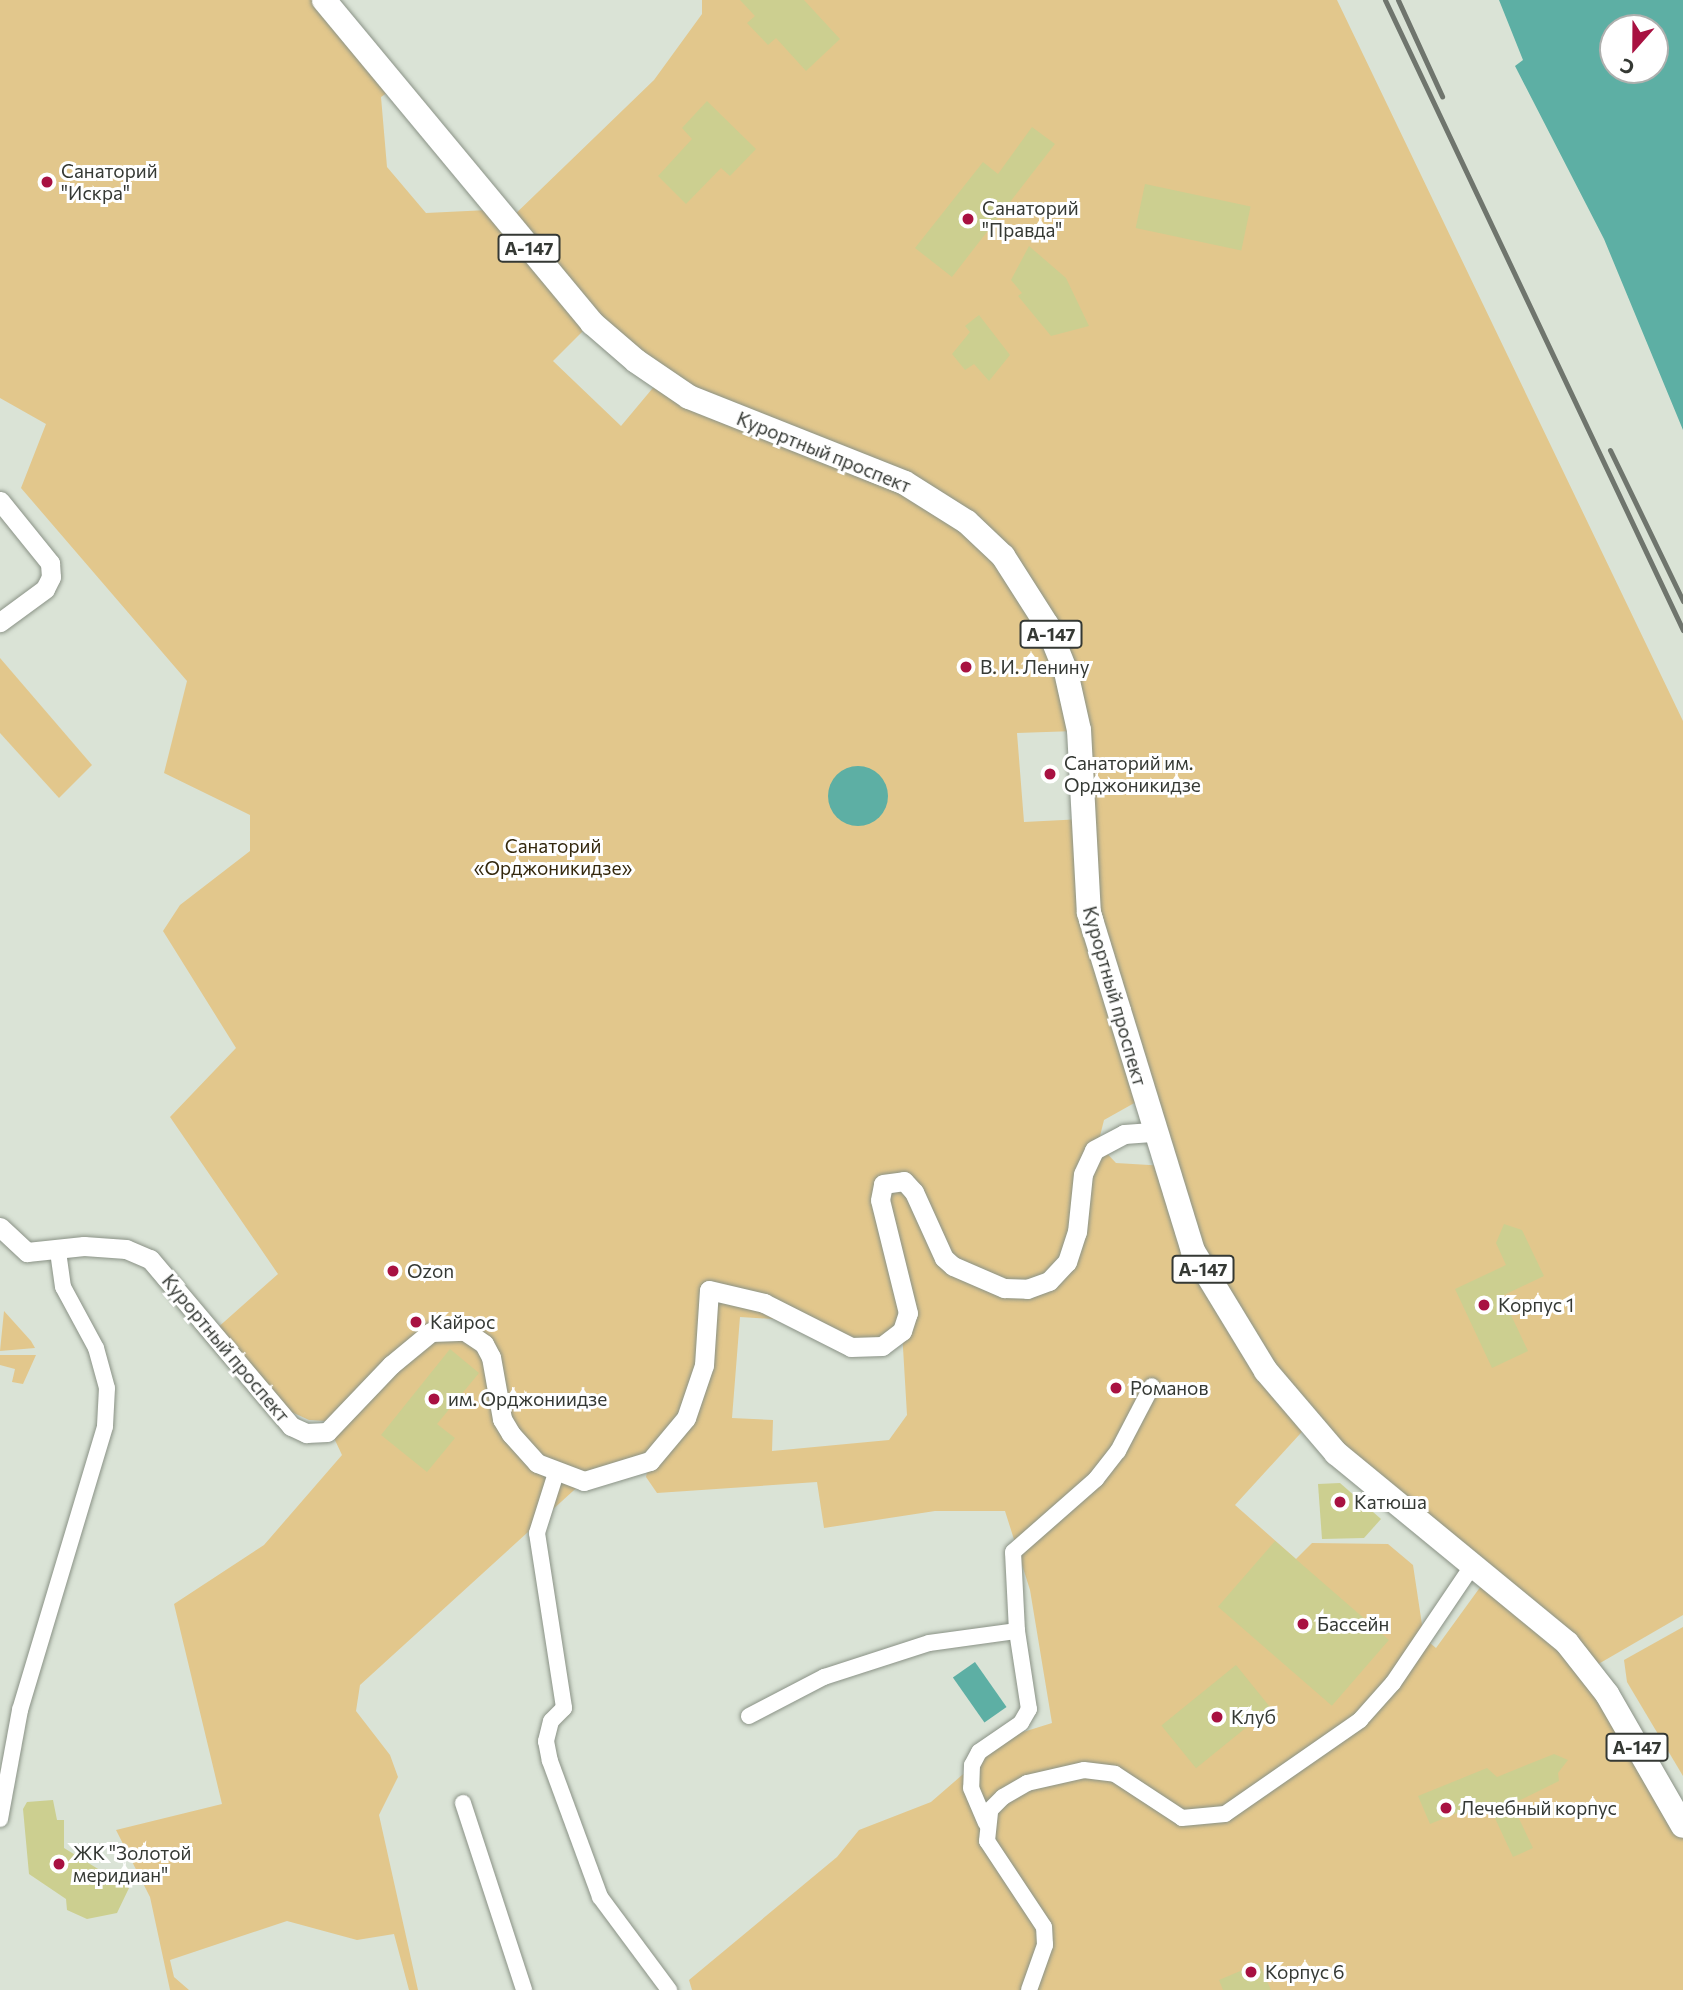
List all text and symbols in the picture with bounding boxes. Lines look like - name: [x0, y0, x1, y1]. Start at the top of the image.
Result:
- north arrow: [1599, 14, 1669, 84]
- text: С: [1617, 54, 1637, 80]
- place label: Санаторий "Искра": [61, 160, 158, 204]
- marker: Санаторий "Искра": [39, 174, 55, 190]
- place label: Санаторий "Правда": [982, 197, 1079, 241]
- marker: Санаторий "Правда": [960, 211, 976, 227]
- road number: А-147: [498, 234, 560, 262]
- street label: Курортный проспект: [733, 407, 915, 497]
- road number: А-147: [1020, 620, 1082, 648]
- place label: В. И. Ленину: [980, 656, 1090, 678]
- marker: В. И. Ленину: [958, 659, 974, 675]
- place label: Санаторий им. Орджоникидзе: [1064, 752, 1201, 796]
- marker: Санаторий им. Орджоникидзе: [1042, 766, 1058, 782]
- park label: Санаторий «Орджоникидзе»: [474, 835, 632, 879]
- street label: Курортный проспект: [1078, 903, 1152, 1089]
- road number: А-147: [1172, 1254, 1234, 1284]
- place label: Ozon: [407, 1260, 454, 1282]
- marker: Ozon: [385, 1263, 401, 1279]
- street label: Курортный проспект: [157, 1269, 295, 1427]
- place label: Корпус 1: [1498, 1294, 1574, 1316]
- marker: Корпус 1: [1476, 1297, 1492, 1313]
- place label: Кайрос: [430, 1311, 495, 1333]
- marker: Кайрос: [408, 1314, 424, 1330]
- place label: Романов: [1130, 1377, 1209, 1399]
- marker: Романов: [1108, 1380, 1124, 1396]
- place label: им. Орджониидзе: [448, 1388, 607, 1410]
- marker: им. Орджониидзе: [426, 1391, 442, 1407]
- place label: Катюша: [1354, 1491, 1427, 1513]
- marker: Катюша: [1332, 1494, 1348, 1510]
- place label: Бассейн: [1317, 1613, 1389, 1635]
- marker: Бассейн: [1295, 1616, 1311, 1632]
- place label: Клуб: [1231, 1706, 1276, 1728]
- marker: Клуб: [1209, 1709, 1225, 1725]
- road number: А-147: [1606, 1732, 1668, 1762]
- place label: Лечебный корпус: [1460, 1797, 1617, 1819]
- marker: Лечебный корпус: [1438, 1800, 1454, 1816]
- place label: ЖК "Золотой меридиан": [73, 1842, 191, 1886]
- marker: ЖК "Золотой меридиан": [51, 1856, 67, 1872]
- place label: Корпус 6: [1265, 1961, 1344, 1983]
- marker: Корпус 6: [1243, 1964, 1259, 1980]

